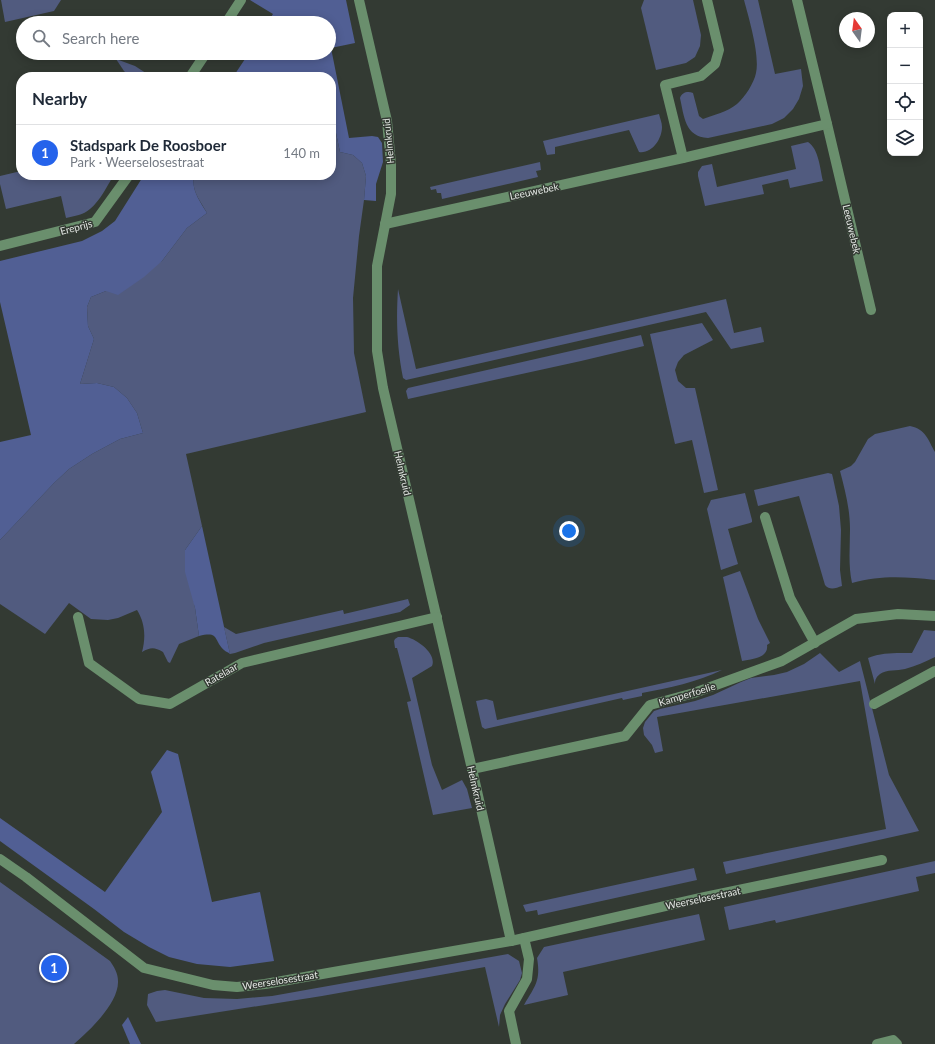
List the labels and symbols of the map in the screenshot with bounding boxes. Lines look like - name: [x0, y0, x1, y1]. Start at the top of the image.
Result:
- north arrow: [839, 12, 875, 48]
- street label: Helmkruid: [380, 118, 396, 164]
- street label: Leeuwebek: [508, 180, 561, 202]
- street label: Leeuwebek: [841, 203, 864, 256]
- street label: Ereprijs: [59, 217, 93, 237]
- street label: Helmkruid: [392, 449, 414, 497]
- your location: [559, 521, 579, 541]
- street label: Ratelaar: [202, 660, 240, 688]
- street label: Kamperfoelie: [657, 680, 717, 708]
- street label: Helmkruid: [465, 764, 487, 812]
- street label: Weerselosestraat: [665, 884, 742, 912]
- pin: 1: [41, 953, 67, 983]
- street label: Weerselosestraat: [241, 968, 319, 992]

